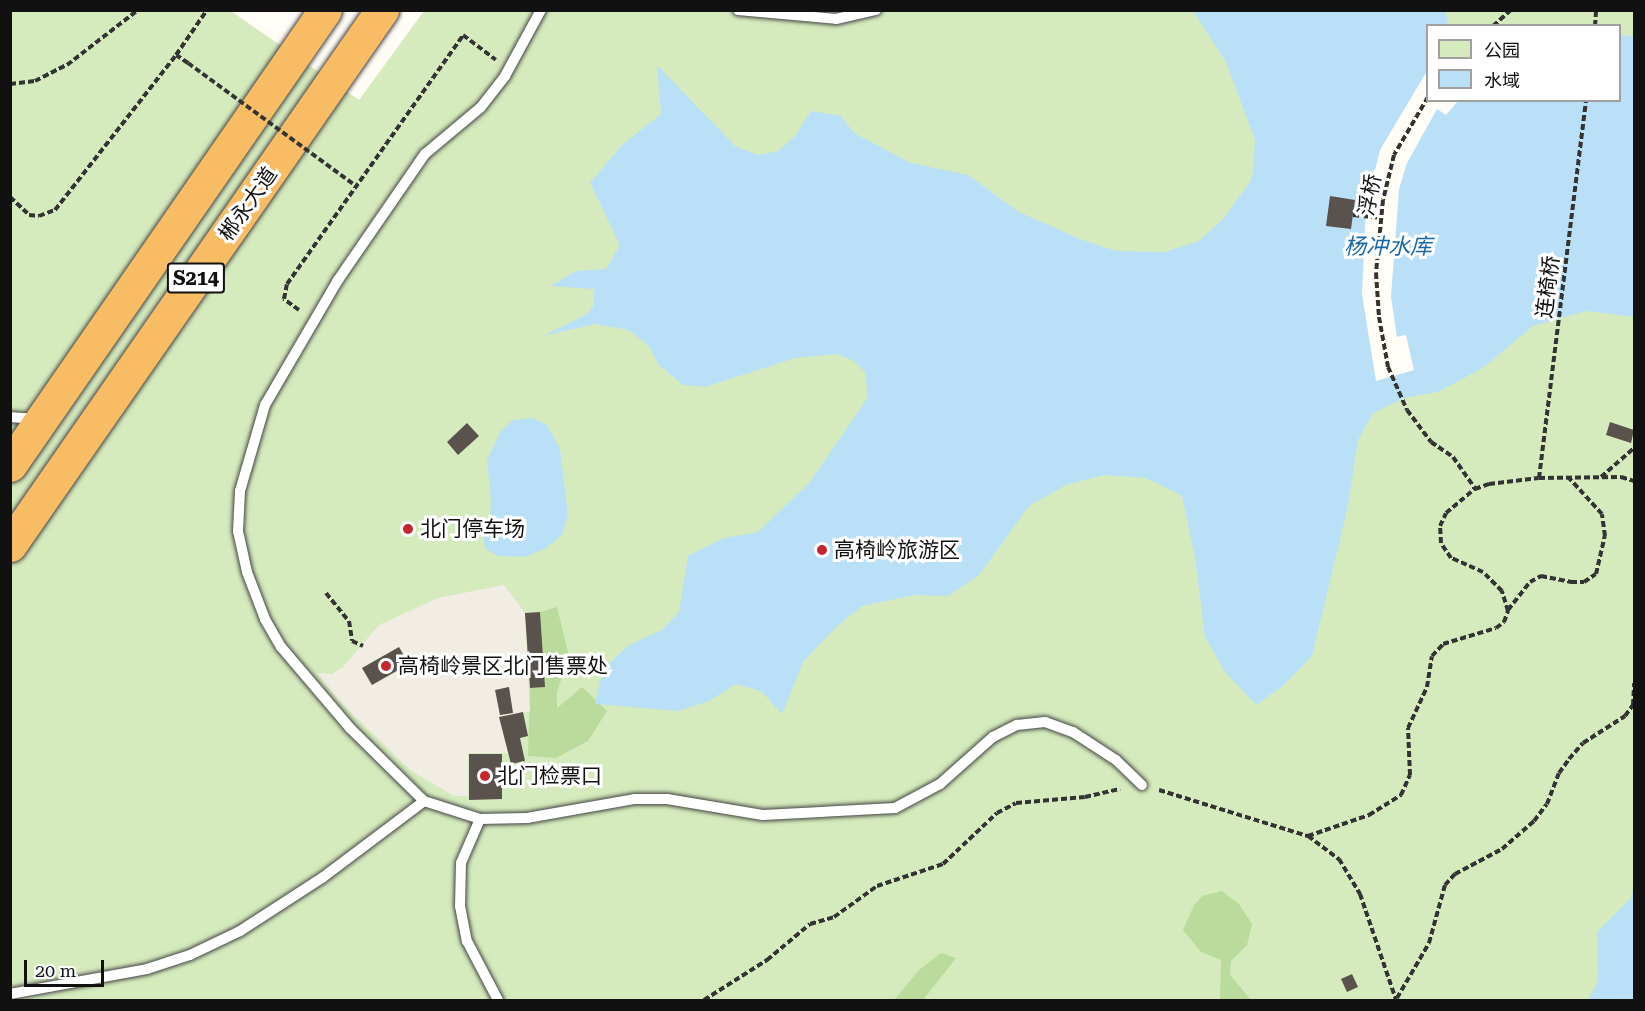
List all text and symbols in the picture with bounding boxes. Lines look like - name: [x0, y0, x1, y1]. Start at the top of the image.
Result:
- legend: [1426, 24, 1621, 102]
- text: 公园: [1484, 40, 1520, 61]
- text: 水域: [1484, 70, 1520, 91]
- street label: 郴永大道: [214, 162, 282, 246]
- street label: 浮桥: [1354, 172, 1386, 218]
- water label: 杨冲水库: [1344, 234, 1432, 260]
- street label: 连椅桥: [1532, 254, 1564, 320]
- road number: S214: [166, 261, 226, 295]
- place label: 北门停车场: [420, 516, 525, 542]
- marker: 北门停车场: [401, 522, 415, 536]
- place label: 高椅岭旅游区: [834, 537, 960, 563]
- marker: 高椅岭旅游区: [815, 543, 829, 557]
- place label: 高椅岭景区北门售票处: [398, 653, 608, 679]
- marker: 高椅岭景区北门售票处: [379, 659, 393, 673]
- place label: 北门检票口: [497, 763, 602, 789]
- marker: 北门检票口: [478, 769, 492, 783]
- scale bar: [27, 948, 106, 986]
- text: 20 m: [35, 960, 76, 981]

